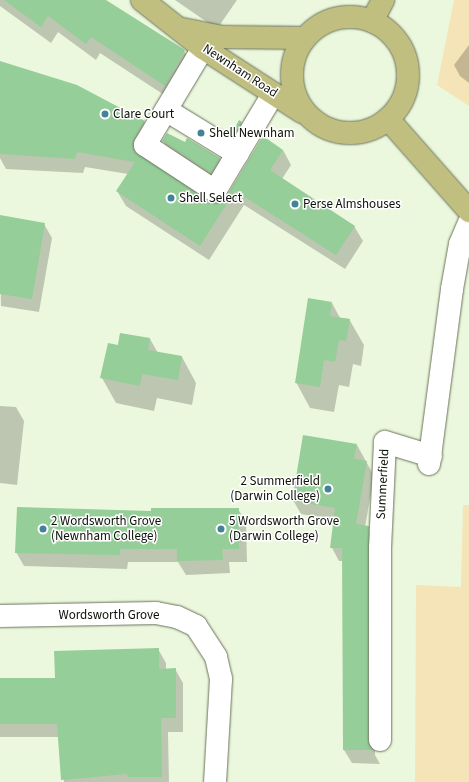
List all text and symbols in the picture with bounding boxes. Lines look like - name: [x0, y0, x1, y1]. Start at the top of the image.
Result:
- street label: Newnham Road: [200, 41, 280, 101]
- place label: Clare Court: [113, 106, 174, 122]
- marker: Clare Court: [100, 109, 110, 119]
- place label: Shell Newnham: [209, 125, 294, 141]
- marker: Shell Newnham: [196, 128, 206, 138]
- place label: Shell Select: [179, 190, 242, 206]
- marker: Shell Select: [166, 193, 176, 203]
- place label: Perse Almshouses: [303, 196, 401, 212]
- marker: Perse Almshouses: [290, 199, 300, 209]
- street label: Summerfield: [373, 448, 393, 520]
- place label: 2 Summerfield (Darwin College): [230, 474, 320, 505]
- marker: 2 Summerfield (Darwin College): [323, 484, 333, 494]
- place label: 2 Wordsworth Grove (Newnham College): [51, 514, 161, 545]
- place label: 5 Wordsworth Grove (Darwin College): [229, 514, 339, 545]
- marker: 2 Wordsworth Grove (Newnham College): [38, 524, 48, 534]
- marker: 5 Wordsworth Grove (Darwin College): [216, 524, 226, 534]
- street label: Wordsworth Grove: [58, 607, 160, 623]

